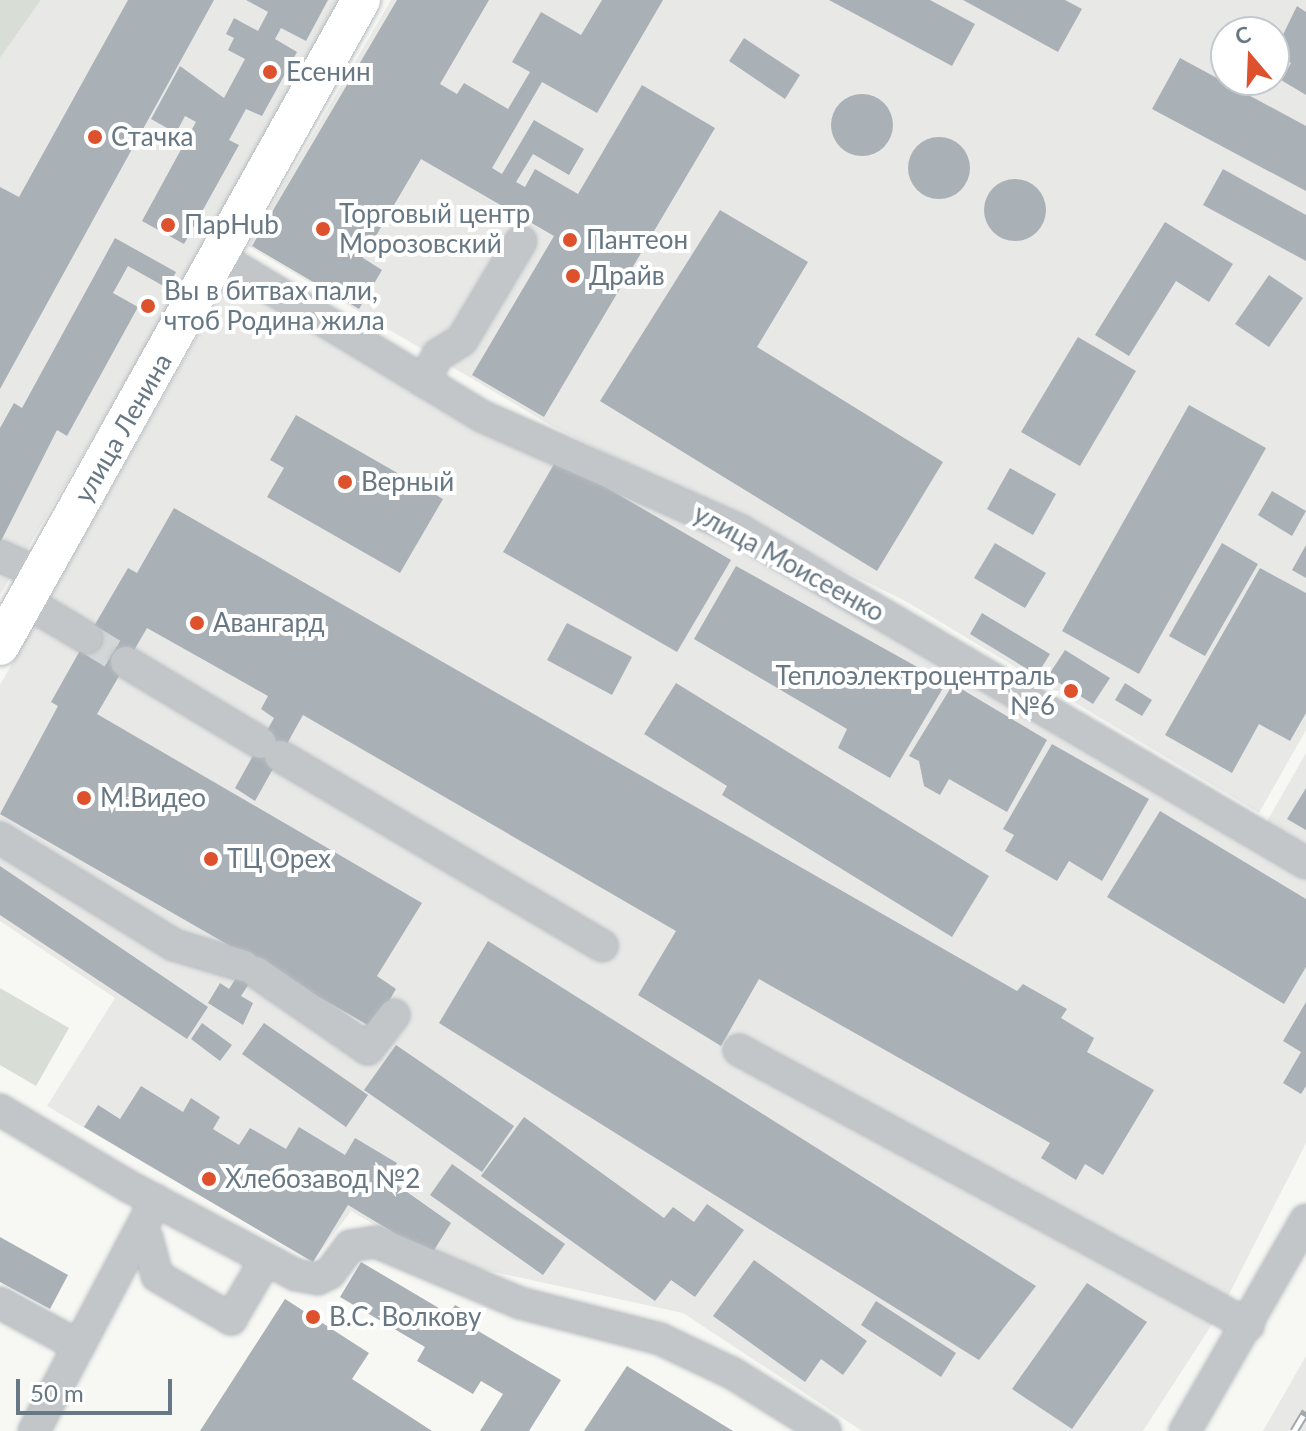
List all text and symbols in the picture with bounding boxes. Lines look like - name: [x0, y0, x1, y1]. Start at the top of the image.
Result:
- north arrow: [1210, 16, 1290, 96]
- text: С: [1231, 20, 1254, 50]
- place label: Есенин: [286, 56, 371, 88]
- marker: Есенин: [261, 63, 279, 81]
- place label: Стачка: [111, 121, 194, 153]
- marker: Стачка: [86, 128, 104, 146]
- place label: Торговый центр Морозовский: [339, 198, 530, 260]
- place label: ПарHub: [184, 209, 279, 241]
- marker: ПарHub: [159, 216, 177, 234]
- marker: Торговый центр Морозовский: [314, 220, 332, 238]
- place label: Пантеон: [586, 224, 688, 256]
- marker: Пантеон: [561, 231, 579, 249]
- place label: Драйв: [589, 260, 665, 292]
- marker: Драйв: [564, 267, 582, 285]
- place label: Вы в битвах пали, чтоб Родина жила: [164, 275, 385, 336]
- marker: Вы в битвах пали, чтоб Родина жила: [139, 297, 157, 315]
- street label: улица Ленина: [68, 348, 178, 508]
- place label: Верный: [361, 466, 454, 498]
- marker: Верный: [336, 473, 354, 491]
- street label: улица Моисеенко: [688, 498, 890, 628]
- place label: Авангард: [213, 607, 325, 639]
- marker: Авангард: [188, 614, 206, 632]
- place label: Теплоэлектроцентраль №6: [776, 660, 1055, 722]
- marker: Теплоэлектроцентраль №6: [1062, 682, 1080, 700]
- place label: М.Видео: [100, 782, 206, 814]
- marker: М.Видео: [75, 789, 93, 807]
- place label: ТЦ Орех: [227, 843, 331, 875]
- marker: ТЦ Орех: [202, 850, 220, 868]
- place label: Хлебозавод №2: [225, 1163, 420, 1195]
- marker: Хлебозавод №2: [200, 1170, 218, 1188]
- place label: В.С. Волкову: [329, 1301, 481, 1333]
- marker: В.С. Волкову: [304, 1308, 322, 1326]
- scale bar: [20, 1363, 176, 1413]
- text: 50 m: [30, 1378, 84, 1407]

